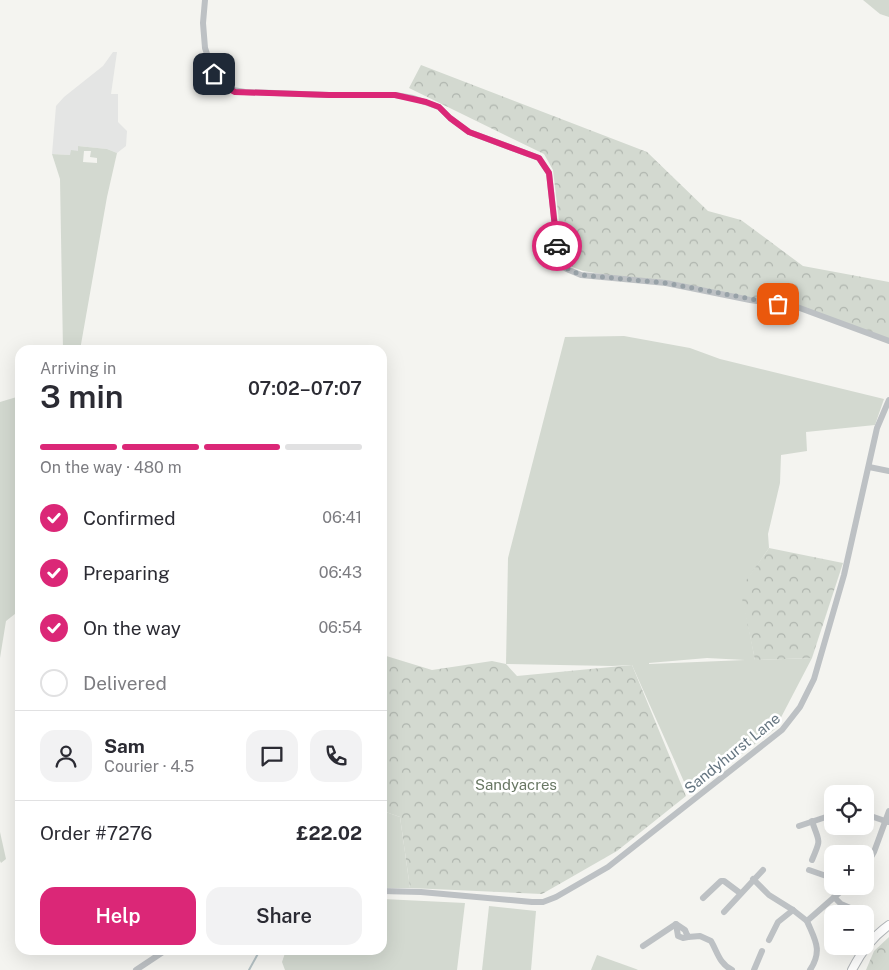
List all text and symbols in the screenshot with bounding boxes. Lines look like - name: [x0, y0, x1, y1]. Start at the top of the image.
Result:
- pin: [193, 53, 235, 95]
- icon: home: [200, 60, 228, 88]
- courier: [532, 221, 582, 271]
- icon: car: [543, 232, 571, 260]
- pin: [757, 283, 799, 325]
- icon: bag: [764, 290, 792, 318]
- text: Arriving in: [40, 359, 116, 378]
- text: 07:02–07:07: [248, 377, 362, 399]
- text: 3 min: [40, 378, 124, 415]
- text: On the way · 480 m: [40, 458, 182, 477]
- icon: check: [40, 504, 68, 532]
- text: Confirmed: [83, 507, 176, 529]
- text: 06:41: [322, 508, 362, 527]
- icon: check: [40, 559, 68, 587]
- text: Preparing: [83, 562, 170, 584]
- text: 06:43: [319, 563, 362, 582]
- icon: check: [40, 614, 68, 642]
- text: On the way: [83, 617, 181, 639]
- text: 06:54: [318, 618, 362, 637]
- text: Delivered: [83, 672, 167, 694]
- street label: Sandyhurst Lane: [681, 709, 783, 797]
- button: person: [40, 730, 92, 782]
- button: chat: [246, 730, 298, 782]
- button: phone: [310, 730, 362, 782]
- text: Sam: [104, 735, 145, 757]
- text: Courier · 4.5: [104, 757, 194, 776]
- park label: Sandyacres: [475, 776, 557, 793]
- map controls: [824, 785, 874, 955]
- button: locate: [824, 785, 874, 835]
- text: Order #7276: [40, 822, 152, 844]
- text: £22.02: [296, 822, 362, 844]
- button: +: [824, 845, 874, 895]
- button: Help: [40, 887, 196, 945]
- button: Share: [206, 887, 362, 945]
- button: −: [824, 905, 874, 955]

